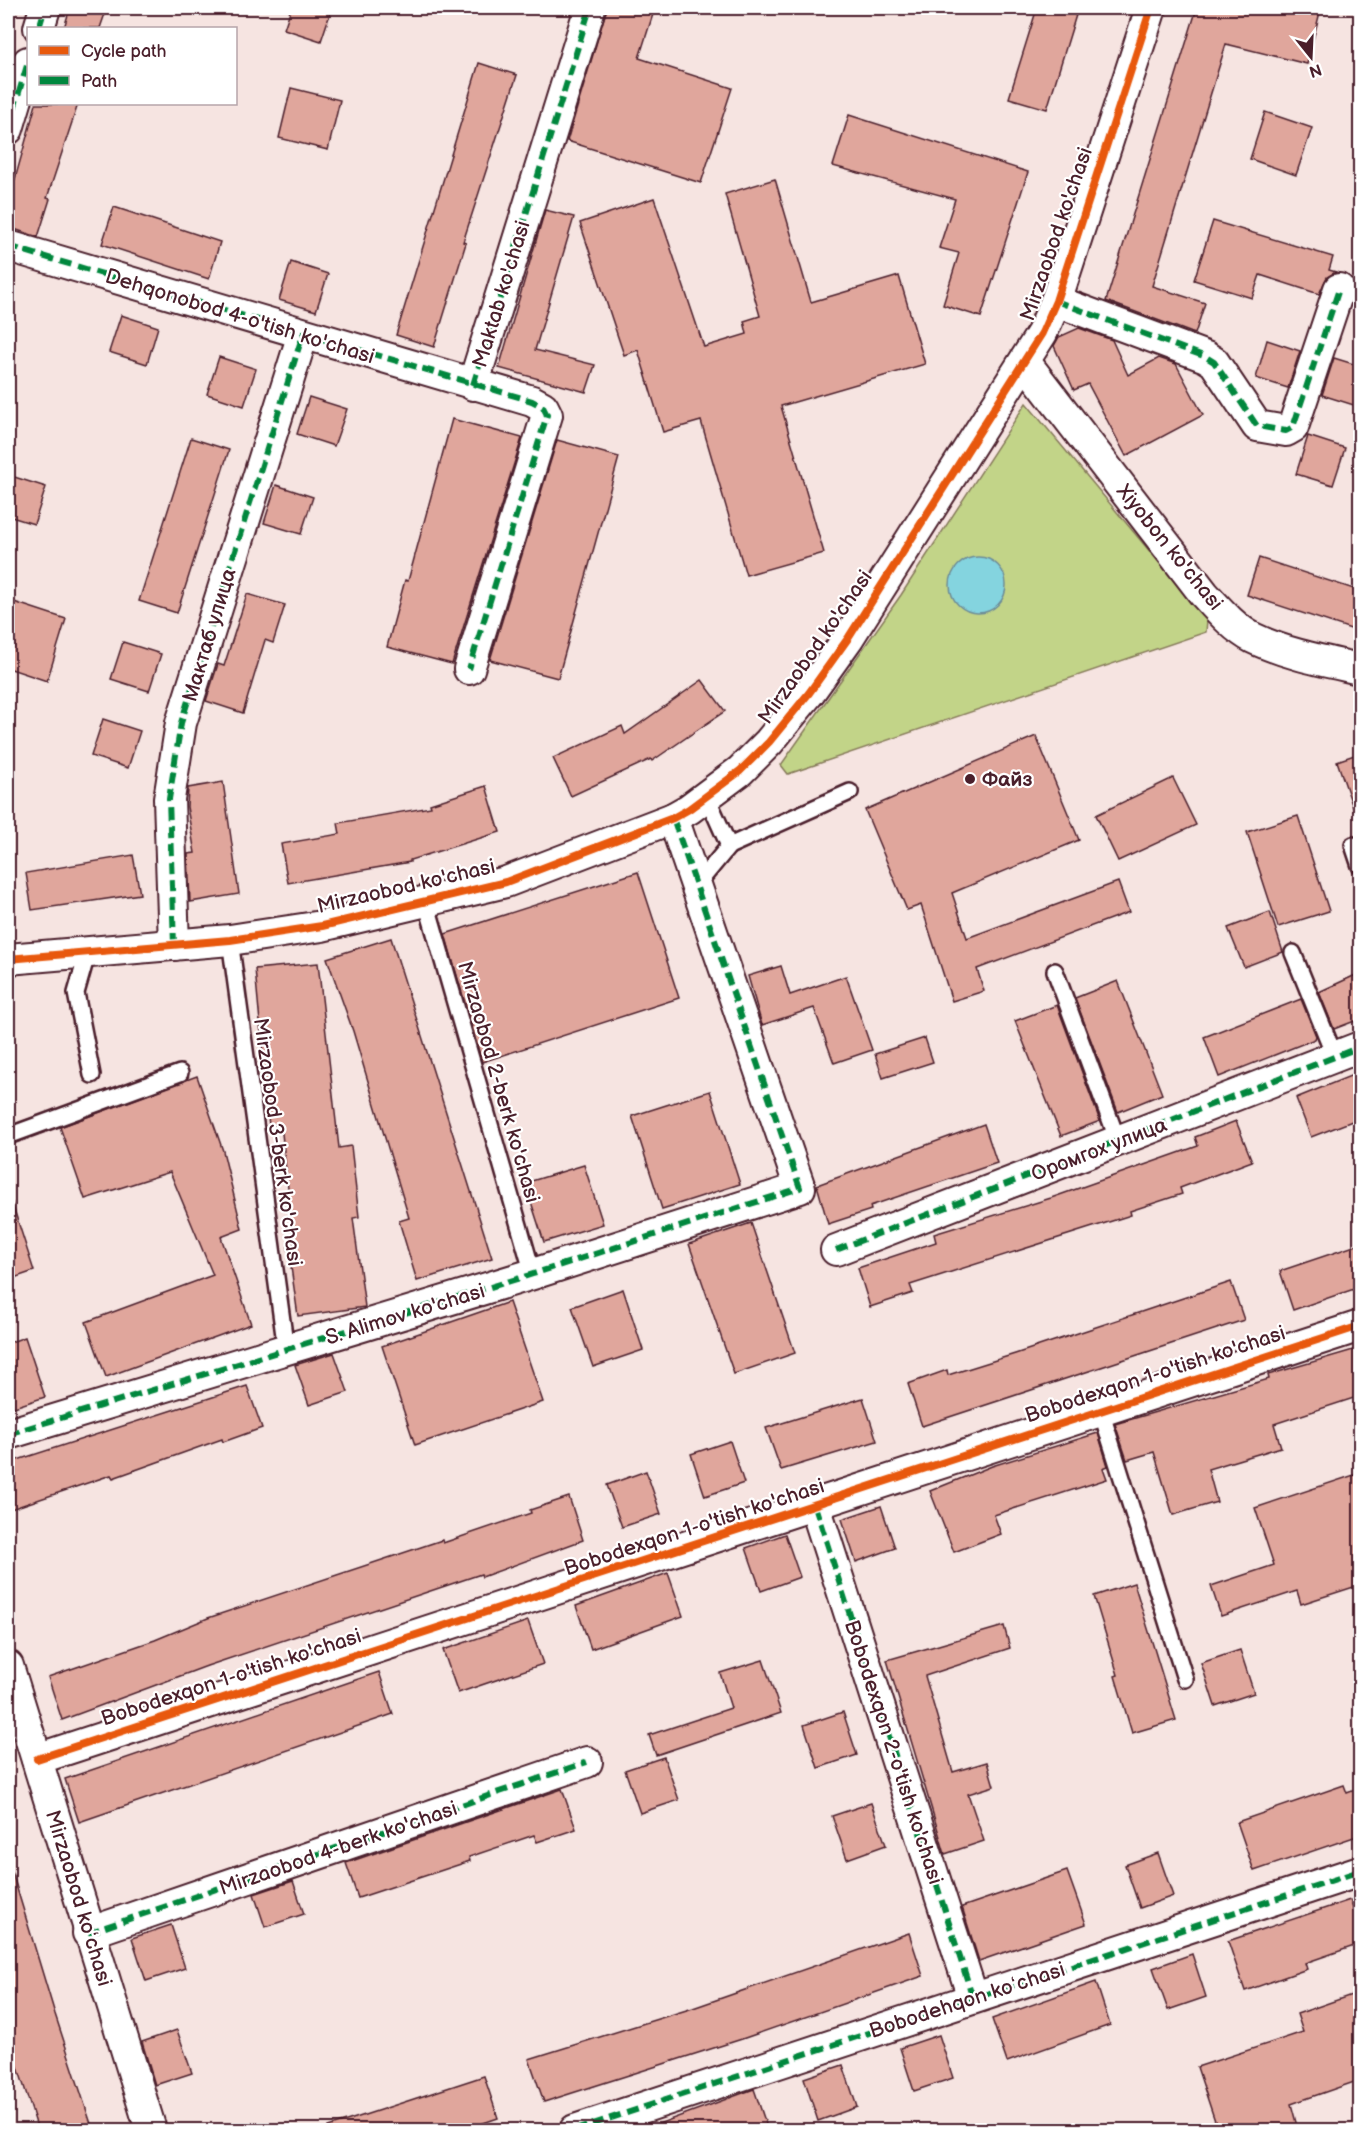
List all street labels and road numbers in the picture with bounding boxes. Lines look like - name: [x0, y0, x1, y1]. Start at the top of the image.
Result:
- street label: Mirzaobod ko'chasi: [1015, 144, 1098, 324]
- street label: Maktab ko'chasi: [467, 218, 536, 371]
- street label: Dehqonobod 4-o'tish ko'chasi: [102, 264, 378, 369]
- street label: Xiyobon ko'chasi: [1111, 479, 1228, 615]
- street label: Мактаб улица: [177, 565, 242, 705]
- street label: Mirzaobod ko'chasi: [753, 566, 878, 729]
- street label: Mirzaobod ko'chasi: [315, 854, 498, 919]
- street label: Mirzaobod 2-berk ko'chasi: [452, 959, 545, 1206]
- street label: Mirzaobod 3-berk ko'chasi: [248, 1016, 307, 1268]
- street label: Оромгох улица: [1028, 1112, 1171, 1187]
- street label: S. Alimov ko'chasi: [322, 1278, 488, 1351]
- street label: Bobodexqon 1-o'tish ko'chasi: [1022, 1321, 1288, 1428]
- street label: Bobodexqon 1-o'tish ko'chasi: [561, 1474, 827, 1581]
- street label: Bobodexqon 2-o'tish ko'chasi: [839, 1617, 948, 1888]
- street label: Bobodexqon 1-o'tish ko'chasi: [98, 1624, 364, 1731]
- street label: Mirzaobod 4-berk ko'chasi: [216, 1796, 461, 1901]
- street label: Mirzaobod koʻchasi: [40, 1807, 117, 1989]
- street label: Bobodehqon koʻchasi: [866, 1957, 1068, 2044]

